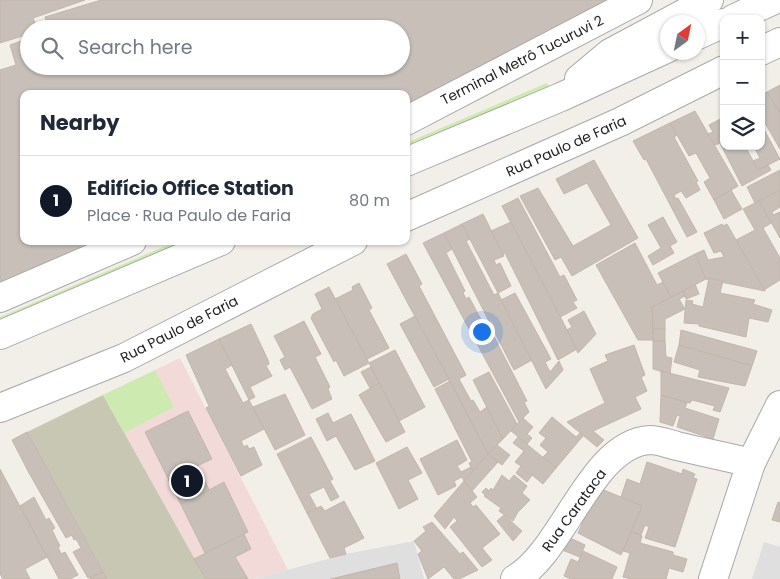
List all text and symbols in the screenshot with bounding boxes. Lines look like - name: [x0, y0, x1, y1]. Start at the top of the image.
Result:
- street label: Terminal Metrô Tucuruvi 2: [437, 10, 607, 110]
- north arrow: [660, 15, 705, 60]
- map controls: [720, 15, 765, 150]
- button: +: [720, 15, 765, 60]
- search box: [20, 20, 410, 75]
- icon: search: [38, 34, 66, 62]
- text: Search here: [78, 34, 192, 61]
- button: −: [720, 60, 765, 105]
- button: layers: [720, 105, 765, 150]
- text: Nearby: [40, 108, 120, 137]
- street label: Rua Paulo de Faria: [503, 110, 629, 182]
- text: Edifício Office Station: [87, 175, 294, 202]
- text: 1: [53, 189, 59, 212]
- text: 80 m: [349, 189, 390, 212]
- text: Place · Rua Paulo de Faria: [87, 204, 291, 227]
- street label: Rua Paulo de Faria: [117, 291, 241, 367]
- your location: [469, 319, 495, 345]
- pin: 1: [171, 462, 203, 500]
- street label: Rua Carataca: [537, 464, 611, 556]

